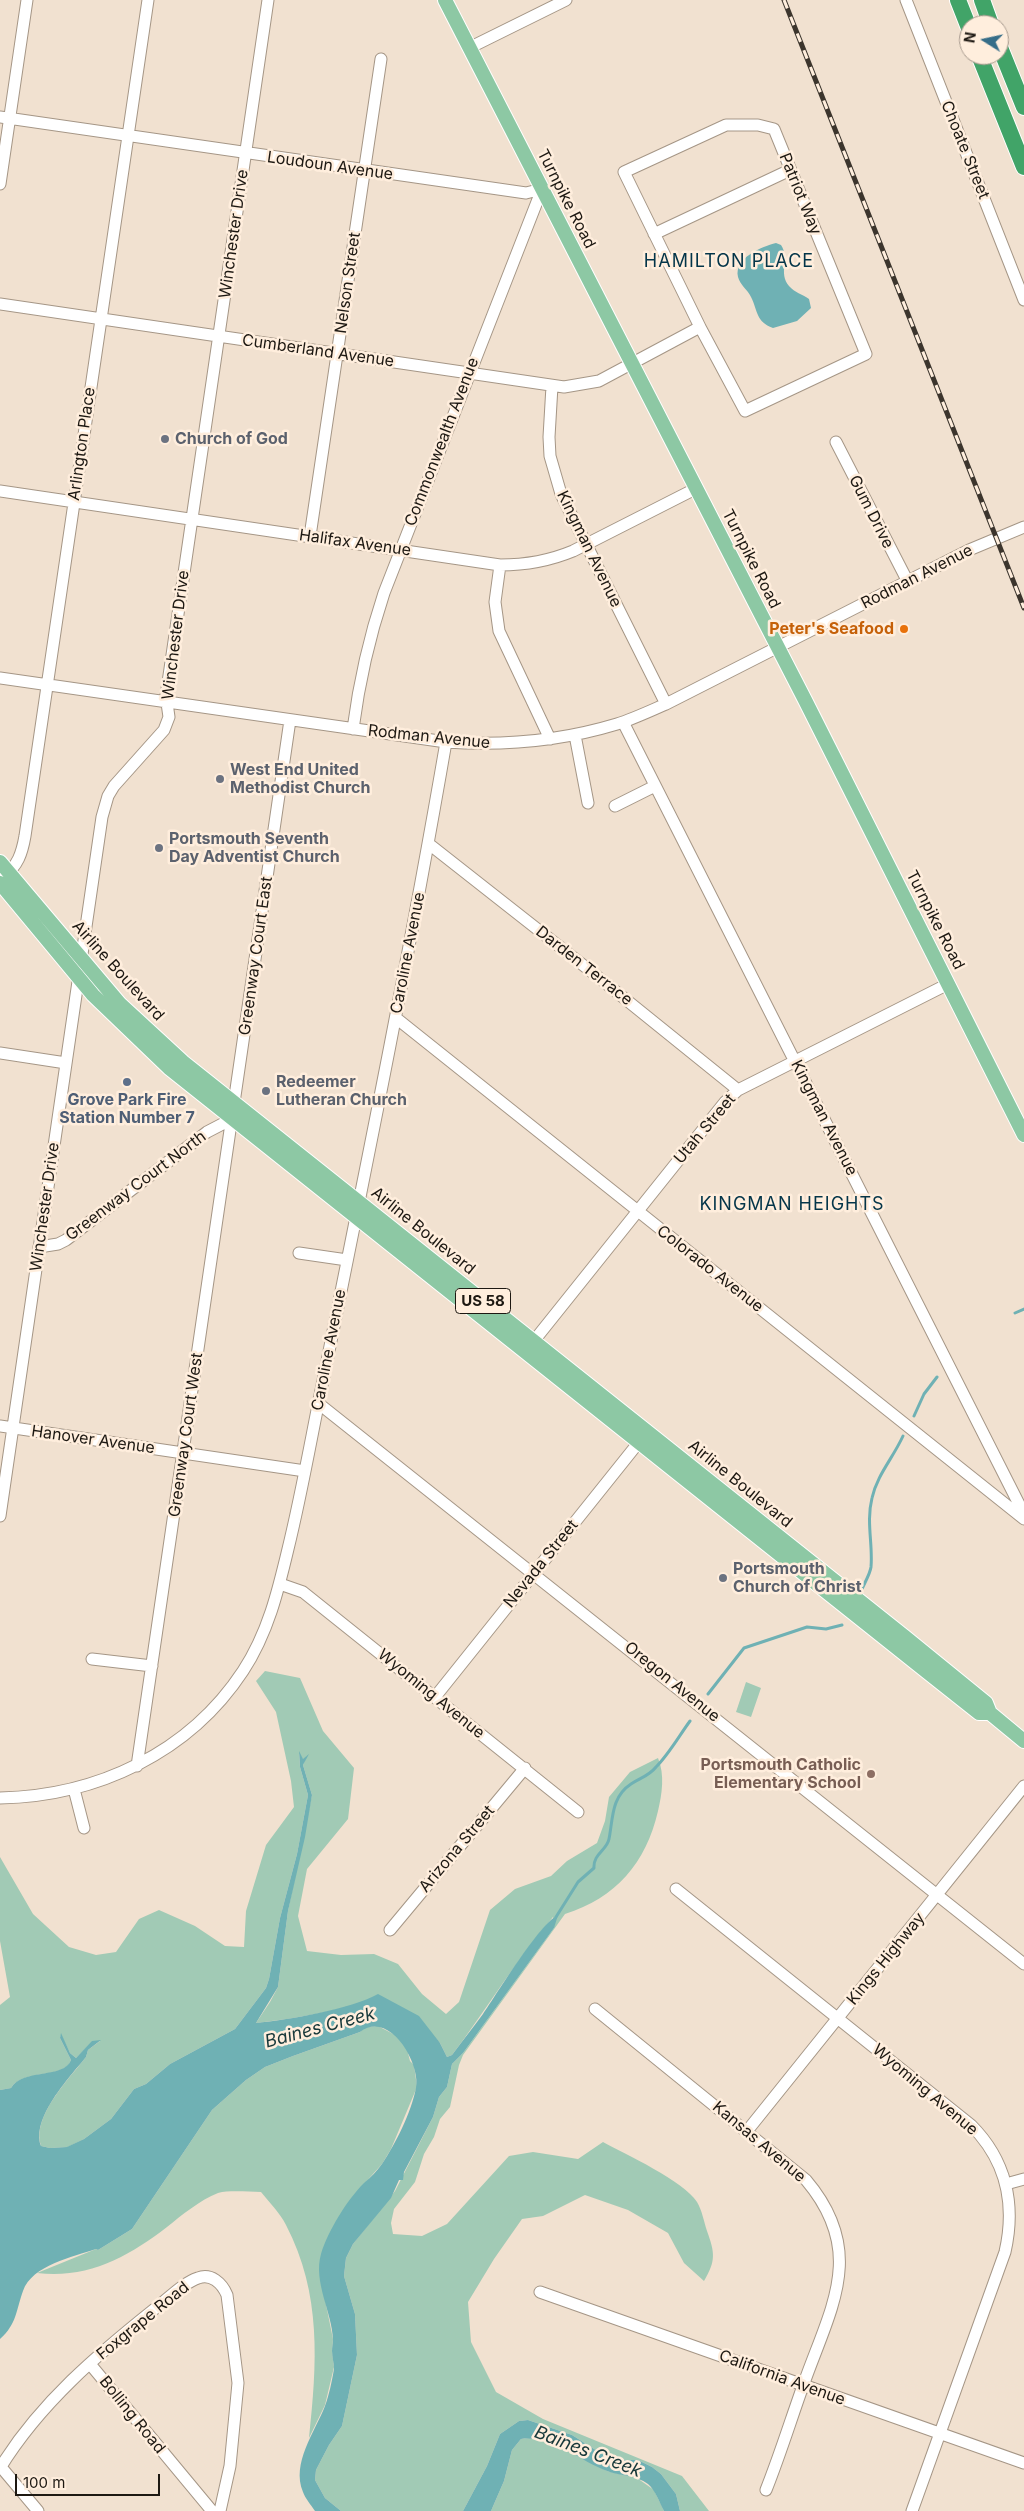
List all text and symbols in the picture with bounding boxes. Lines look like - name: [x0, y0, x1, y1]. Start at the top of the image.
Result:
- north arrow: [959, 15, 1009, 65]
- text: N: [960, 31, 979, 44]
- street label: Choate Street: [937, 98, 993, 202]
- street label: Turnpike Road: [533, 146, 599, 252]
- street label: Loudoun Avenue: [266, 148, 394, 184]
- street label: Patriot Way: [775, 150, 825, 238]
- street label: Winchester Drive: [215, 168, 253, 300]
- street label: Nelson Street: [331, 231, 365, 335]
- district label: HAMILTON PLACE: [642, 251, 816, 273]
- street label: Cumberland Avenue: [241, 331, 395, 371]
- street label: Commonwealth Avenue: [401, 355, 483, 529]
- street label: Arlington Place: [65, 386, 99, 502]
- place label: Church of God: [175, 429, 288, 449]
- marker: Church of God: [159, 433, 171, 445]
- street label: Gum Drive: [844, 472, 898, 552]
- street label: Kingman Avenue: [552, 488, 626, 610]
- street label: Turnpike Road: [718, 506, 784, 612]
- street label: Halifax Avenue: [298, 526, 412, 560]
- street label: Rodman Avenue: [858, 541, 976, 613]
- street label: Winchester Drive: [159, 569, 193, 701]
- place label: Peter's Seafood: [769, 619, 894, 639]
- marker: Peter's Seafood: [898, 623, 910, 635]
- street label: Rodman Avenue: [367, 721, 491, 753]
- place label: West End United Methodist Church: [230, 760, 370, 798]
- marker: West End United Methodist Church: [214, 773, 226, 785]
- place label: Portsmouth Seventh Day Adventist Church: [169, 829, 340, 867]
- marker: Portsmouth Seventh Day Adventist Church: [153, 842, 165, 854]
- street label: Turnpike Road: [902, 867, 968, 973]
- street label: Greenway Court East: [235, 875, 277, 1037]
- street label: Caroline Avenue: [387, 891, 429, 1015]
- street label: Airline Boulevard: [68, 917, 168, 1025]
- street label: Darden Terrace: [532, 922, 636, 1010]
- street label: Kingman Avenue: [787, 1057, 861, 1179]
- place label: Redeemer Lutheran Church: [276, 1072, 407, 1110]
- marker: Grove Park Fire Station Number 7: [121, 1076, 133, 1088]
- marker: Redeemer Lutheran Church: [260, 1085, 272, 1097]
- place label: Grove Park Fire Station Number 7: [59, 1090, 195, 1128]
- street label: Utah Street: [670, 1090, 740, 1168]
- street label: Greenway Court North: [62, 1127, 210, 1245]
- street label: Winchester Drive: [26, 1141, 64, 1273]
- street label: Airline Boulevard: [367, 1183, 479, 1279]
- district label: KINGMAN HEIGHTS: [698, 1194, 886, 1216]
- street label: Colorado Avenue: [653, 1221, 767, 1317]
- street label: Caroline Avenue: [308, 1288, 350, 1412]
- road number: US 58: [456, 1288, 510, 1314]
- street label: Greenway Court West: [165, 1352, 207, 1518]
- street label: Hanover Avenue: [30, 1422, 156, 1458]
- street label: Airline Boulevard: [684, 1436, 796, 1532]
- street label: Nevada Street: [500, 1516, 582, 1612]
- place label: Portsmouth Church of Christ: [733, 1559, 862, 1597]
- marker: Portsmouth Church of Christ: [717, 1572, 729, 1584]
- street label: Oregon Avenue: [621, 1638, 723, 1726]
- street label: Wyoming Avenue: [374, 1645, 488, 1743]
- place label: Portsmouth Catholic Elementary School: [701, 1755, 861, 1793]
- marker: Portsmouth Catholic Elementary School: [865, 1768, 877, 1780]
- street label: Arizona Street: [415, 1802, 499, 1896]
- street label: Kings Highway: [843, 1909, 929, 2009]
- water label: Baines Creek: [263, 2003, 377, 2053]
- street label: Wyoming Avenue: [868, 2040, 982, 2140]
- street label: Kansas Avenue: [708, 2097, 810, 2187]
- street label: Foxgrape Road: [93, 2278, 193, 2364]
- street label: California Avenue: [716, 2346, 848, 2410]
- street label: Bolling Road: [95, 2372, 169, 2458]
- water label: Baines Creek: [531, 2422, 645, 2482]
- scale bar: [18, 2464, 162, 2496]
- text: 100 m: [23, 2473, 65, 2492]

